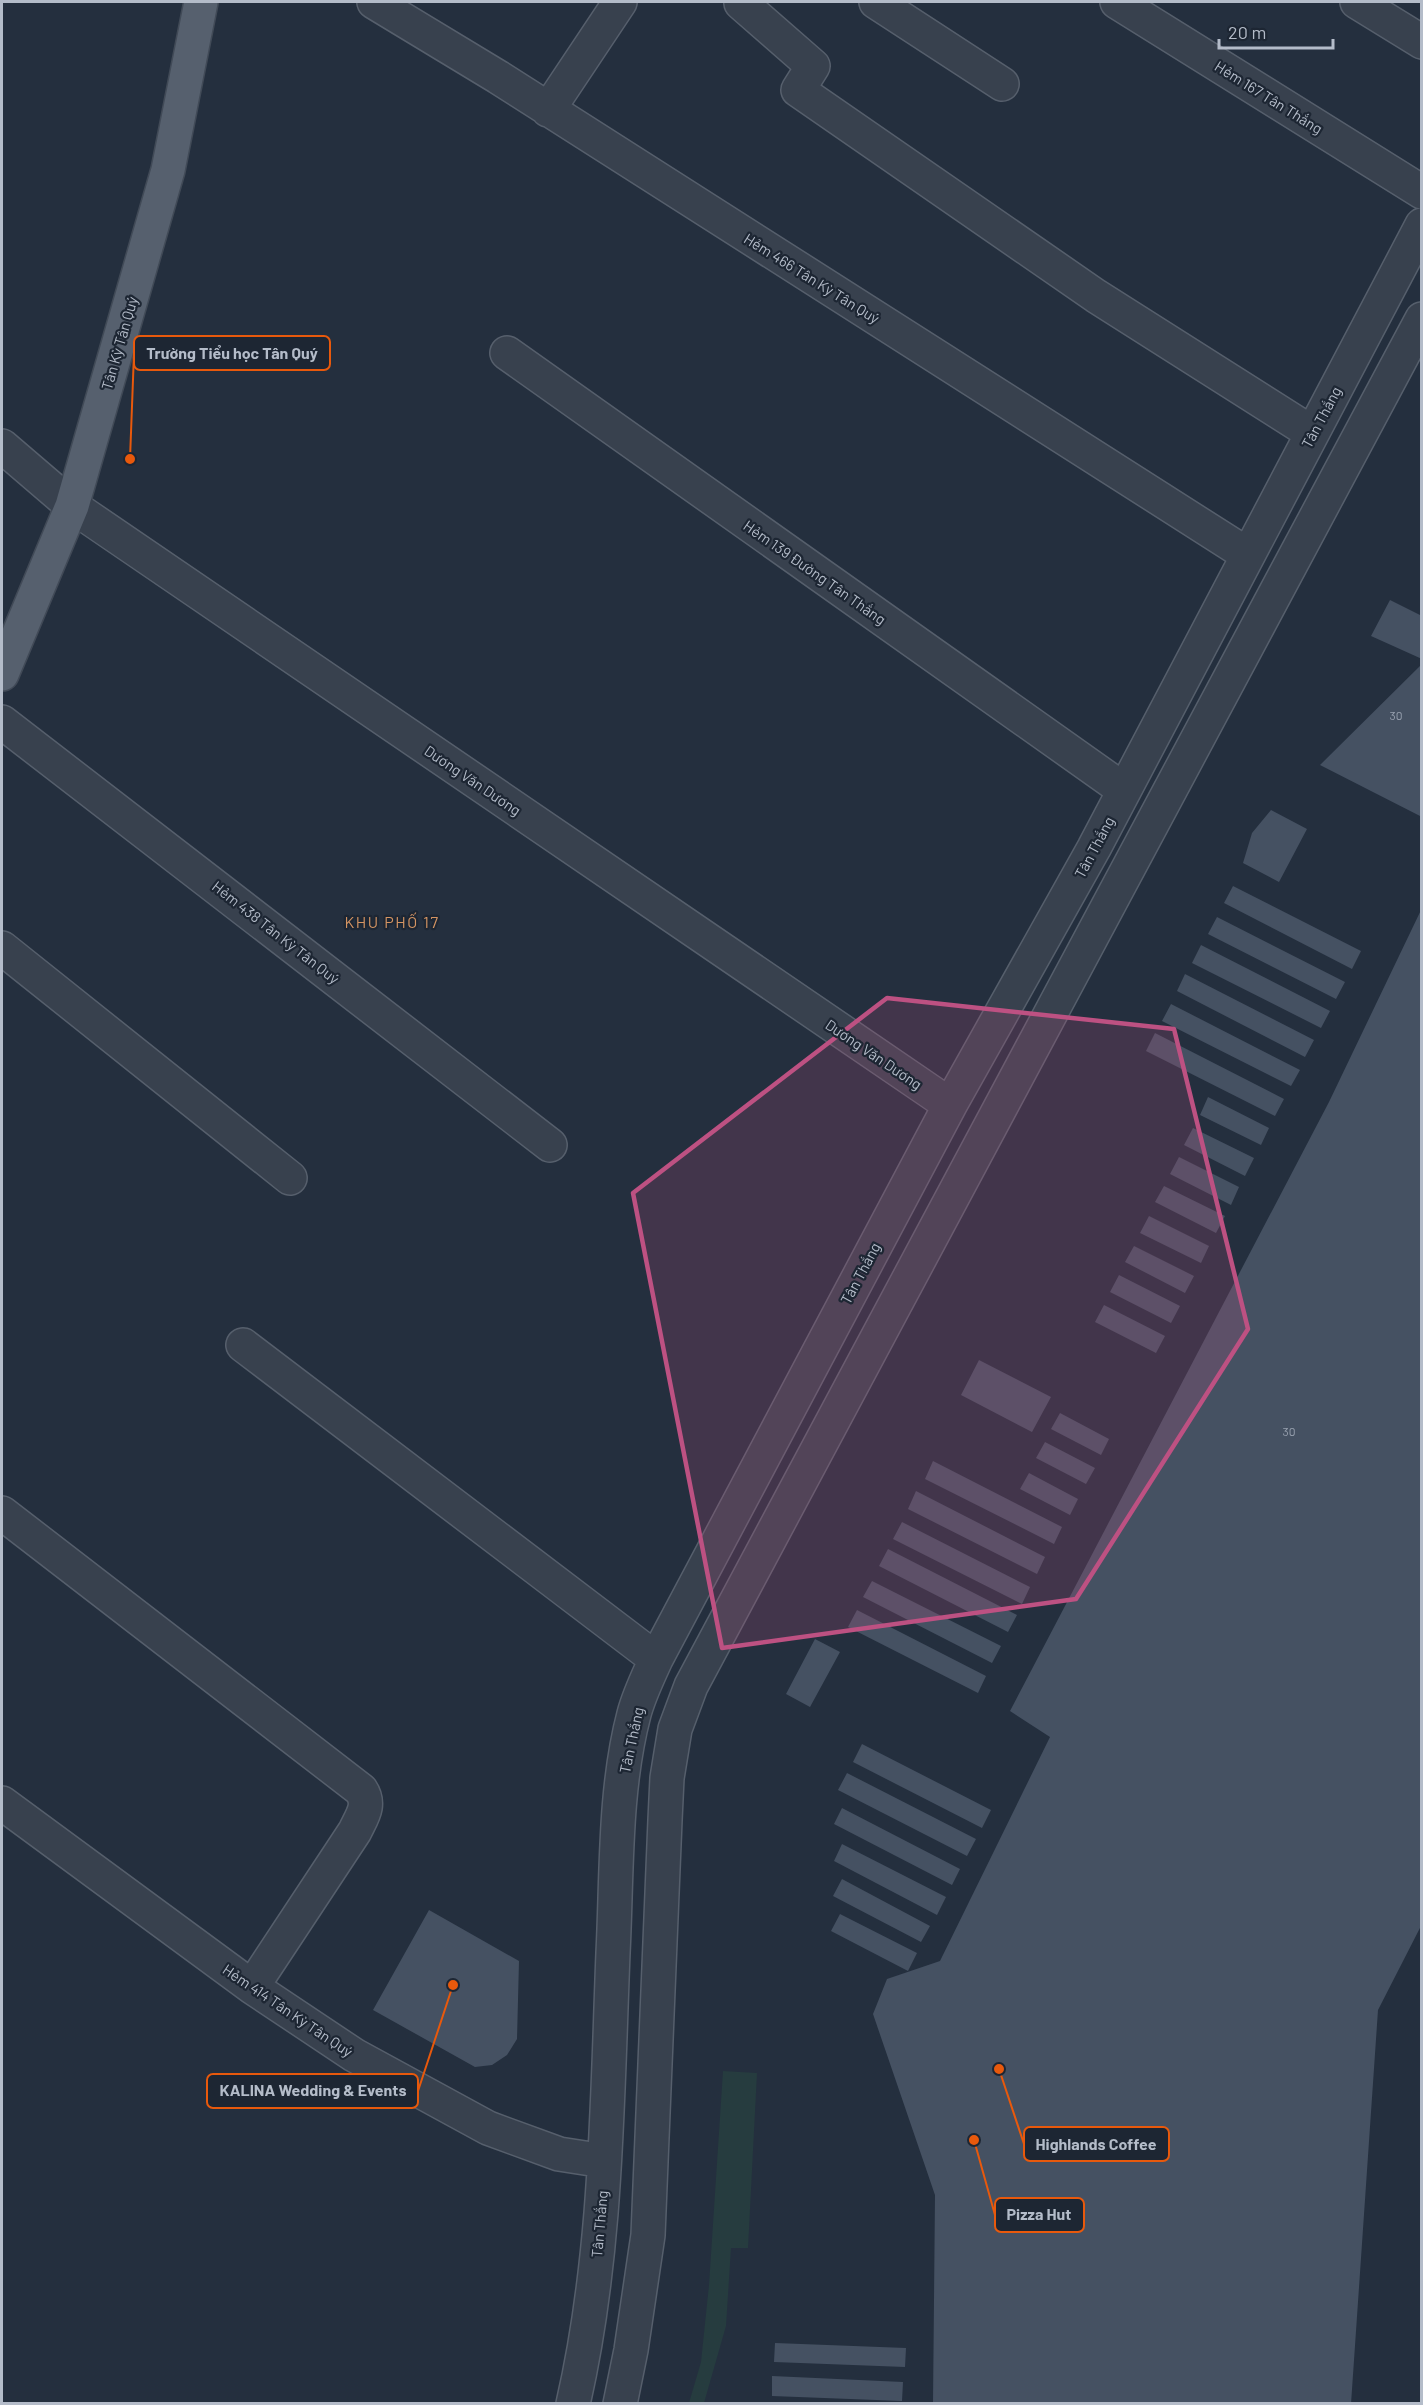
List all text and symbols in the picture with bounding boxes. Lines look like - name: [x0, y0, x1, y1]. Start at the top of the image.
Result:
- scale bar: [1219, 12, 1333, 50]
- text: 20 m: [1228, 21, 1266, 43]
- street label: Hẻm 167 Tân Thắng: [1212, 57, 1326, 137]
- street label: Hẻm 466 Tân Kỳ Tân Quý: [741, 229, 883, 327]
- street label: Tân Kỳ Tân Quý: [97, 294, 141, 392]
- callout: Trường Tiểu học Tân Quý: [134, 336, 330, 370]
- text: Trường Tiểu học Tân Quý: [146, 343, 318, 362]
- street label: Tân Thắng: [1297, 383, 1345, 451]
- street label: Hẻm 139 Đường Tân Thắng: [740, 516, 890, 628]
- house number: 30: [1390, 708, 1402, 722]
- street label: Dương Văn Dương: [421, 741, 525, 819]
- street label: Tân Thắng: [1070, 813, 1118, 881]
- street label: Hẻm 438 Tân Kỳ Tân Quý: [209, 877, 343, 987]
- district label: KHU PHỐ 17: [344, 912, 440, 931]
- street label: Dương Văn Dương: [822, 1015, 926, 1093]
- street label: Tân Thắng: [836, 1239, 884, 1307]
- house number: 30: [1283, 1424, 1295, 1438]
- street label: Tân Thắng: [615, 1705, 647, 1775]
- street label: Hẻm 414 Tân Kỳ Tân Quý: [220, 1960, 357, 2060]
- callout: KALINA Wedding & Events: [207, 2074, 418, 2108]
- text: KALINA Wedding & Events: [220, 2080, 406, 2099]
- callout: Highlands Coffee: [1024, 2127, 1169, 2161]
- text: Highlands Coffee: [1036, 2134, 1157, 2153]
- street label: Tân Thắng: [587, 2190, 611, 2258]
- callout: Pizza Hut: [995, 2198, 1084, 2232]
- text: Pizza Hut: [1007, 2204, 1071, 2223]

